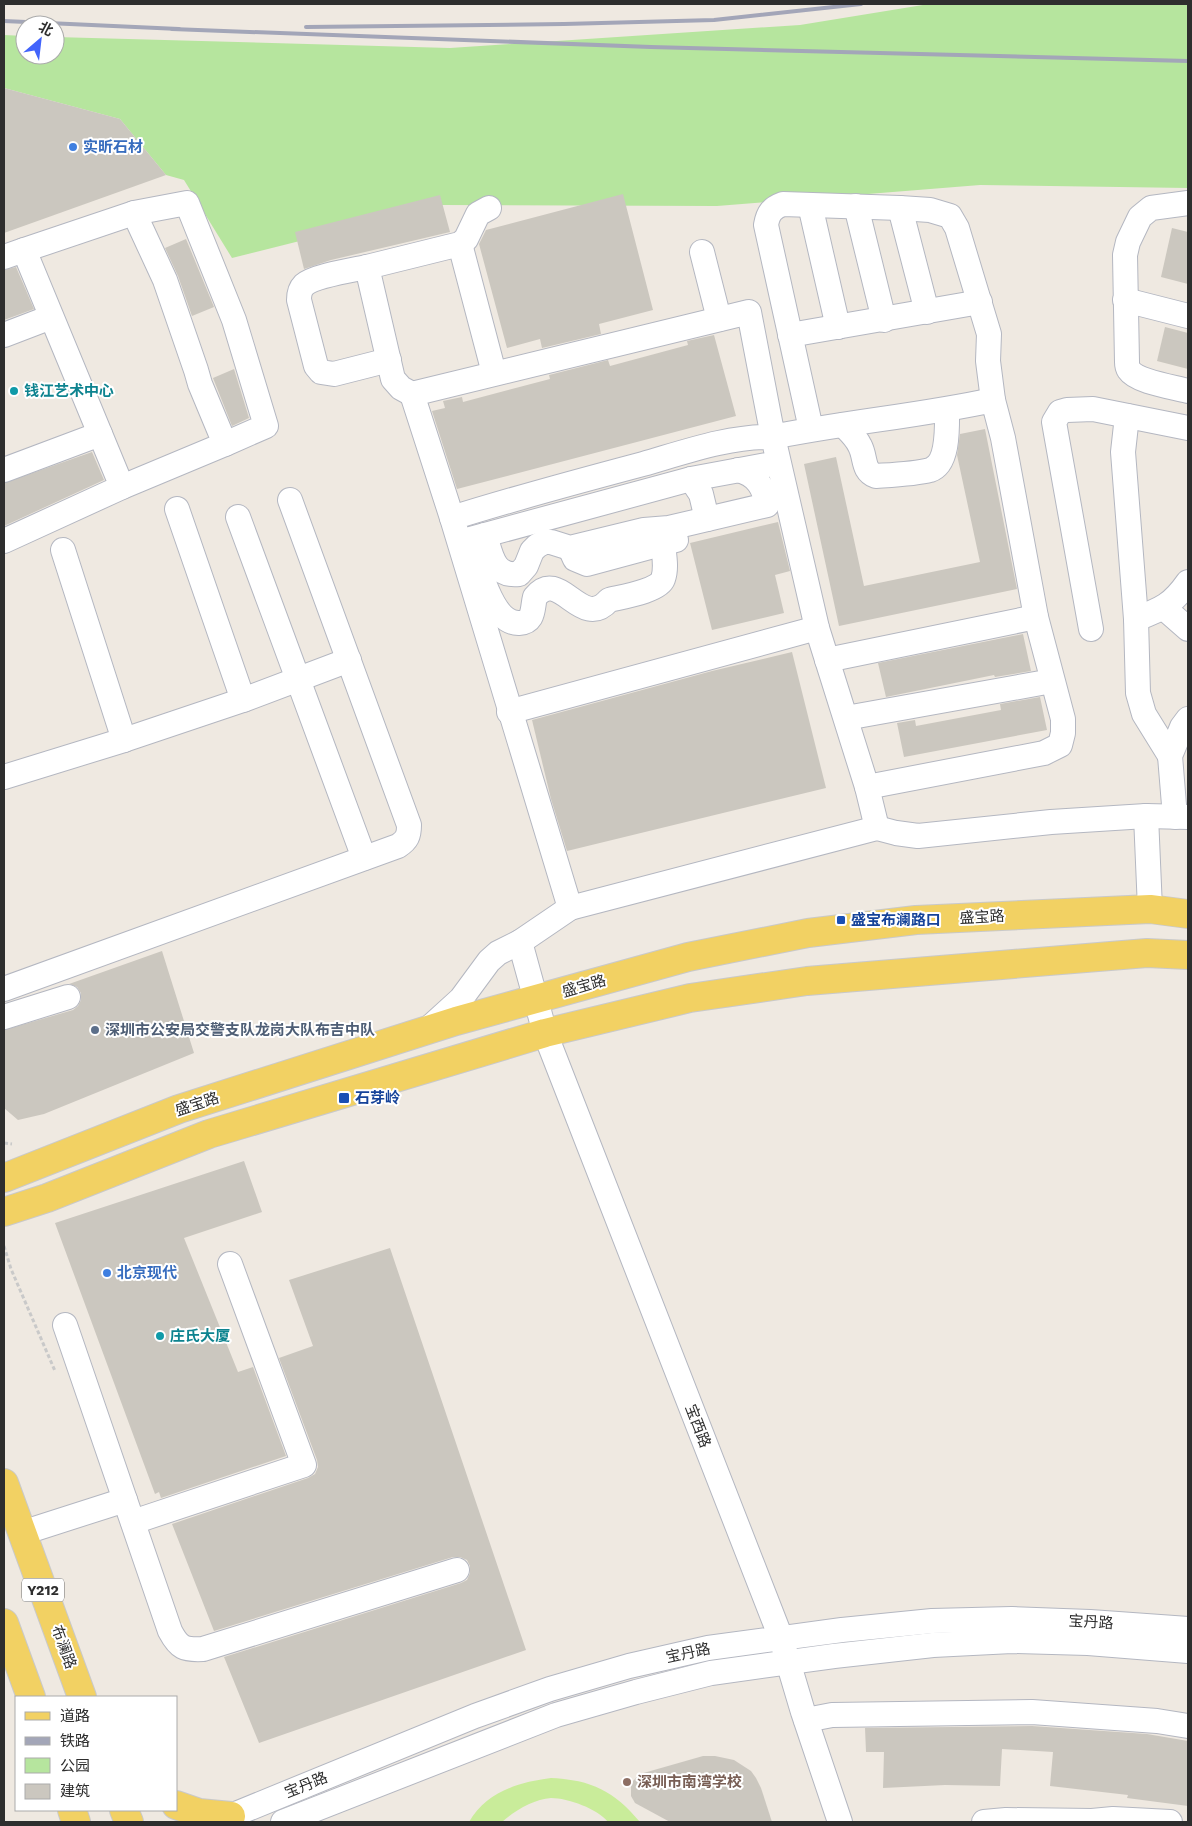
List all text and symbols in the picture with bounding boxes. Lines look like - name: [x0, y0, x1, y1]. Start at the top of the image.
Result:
- north arrow: [15, 15, 65, 65]
- text: 北: [36, 18, 56, 39]
- place label: 实昕石材: [83, 138, 143, 156]
- marker: 实昕石材: [67, 141, 79, 153]
- place label: 钱江艺术中心: [24, 382, 114, 400]
- marker: 钱江艺术中心: [8, 385, 20, 397]
- street label: 盛宝路: [959, 907, 1005, 927]
- place label: 盛宝布澜路口: [851, 911, 941, 929]
- marker: 盛宝布澜路口: [835, 914, 847, 926]
- street label: 盛宝路: [560, 971, 608, 1001]
- place label: 深圳市公安局交警支队龙岗大队布吉中队: [105, 1021, 375, 1039]
- marker: 深圳市公安局交警支队龙岗大队布吉中队: [89, 1024, 101, 1036]
- street label: 盛宝路: [173, 1088, 221, 1120]
- place label: 石芽岭: [355, 1089, 400, 1107]
- marker: 石芽岭: [337, 1091, 351, 1105]
- place label: 北京现代: [117, 1264, 177, 1282]
- marker: 北京现代: [101, 1267, 113, 1279]
- place label: 庄氏大厦: [170, 1327, 230, 1345]
- marker: 庄氏大厦: [154, 1330, 166, 1342]
- street label: 宝西路: [682, 1402, 714, 1450]
- road number: Y212: [22, 1578, 64, 1602]
- street label: 宝丹路: [1068, 1612, 1114, 1632]
- street label: 布澜路: [48, 1623, 80, 1671]
- street label: 宝丹路: [664, 1640, 712, 1666]
- legend: [15, 1696, 178, 1811]
- text: 道路: [60, 1707, 90, 1725]
- text: 铁路: [60, 1732, 90, 1750]
- text: 公园: [60, 1757, 90, 1775]
- street label: 宝丹路: [282, 1768, 330, 1802]
- place label: 深圳市南湾学校: [637, 1773, 742, 1791]
- marker: 深圳市南湾学校: [621, 1776, 633, 1788]
- text: 建筑: [60, 1782, 90, 1800]

